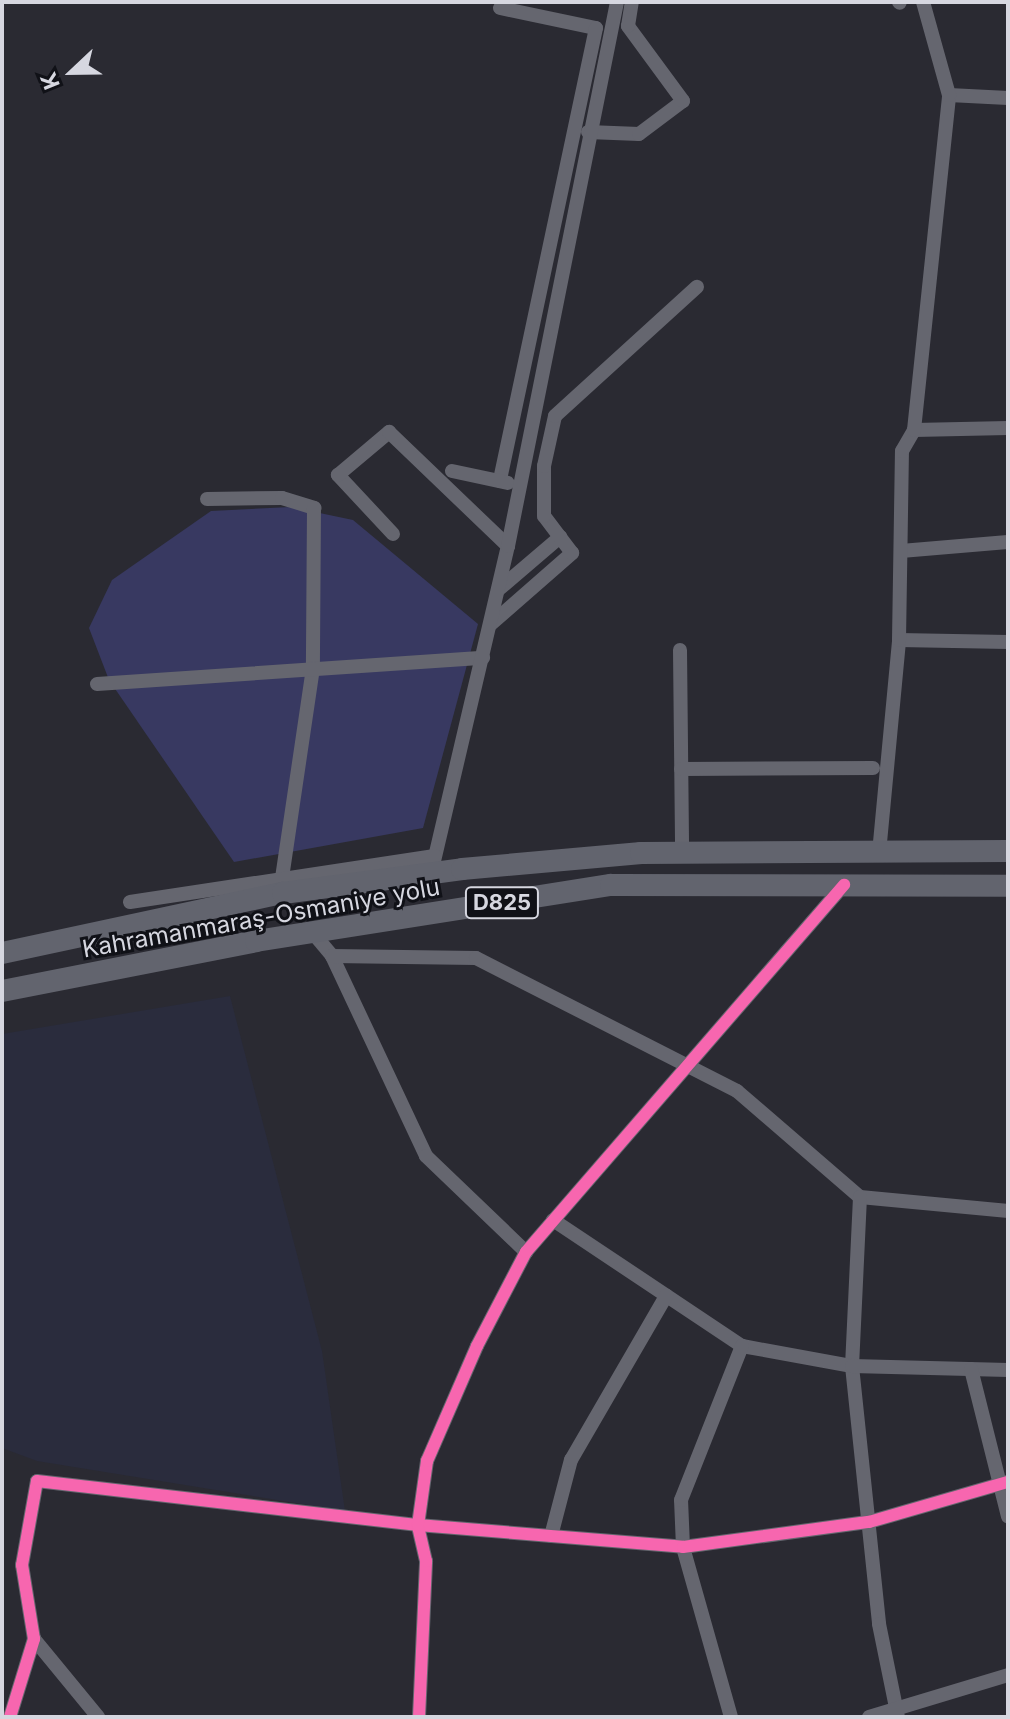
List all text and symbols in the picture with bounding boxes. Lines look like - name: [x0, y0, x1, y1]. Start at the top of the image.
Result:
- north arrow: [32, 32, 112, 112]
- text: K: [35, 69, 65, 93]
- street label: Kahramanmaraş-Osmaniye yolu: [80, 872, 442, 964]
- road number: D825: [464, 885, 540, 921]

